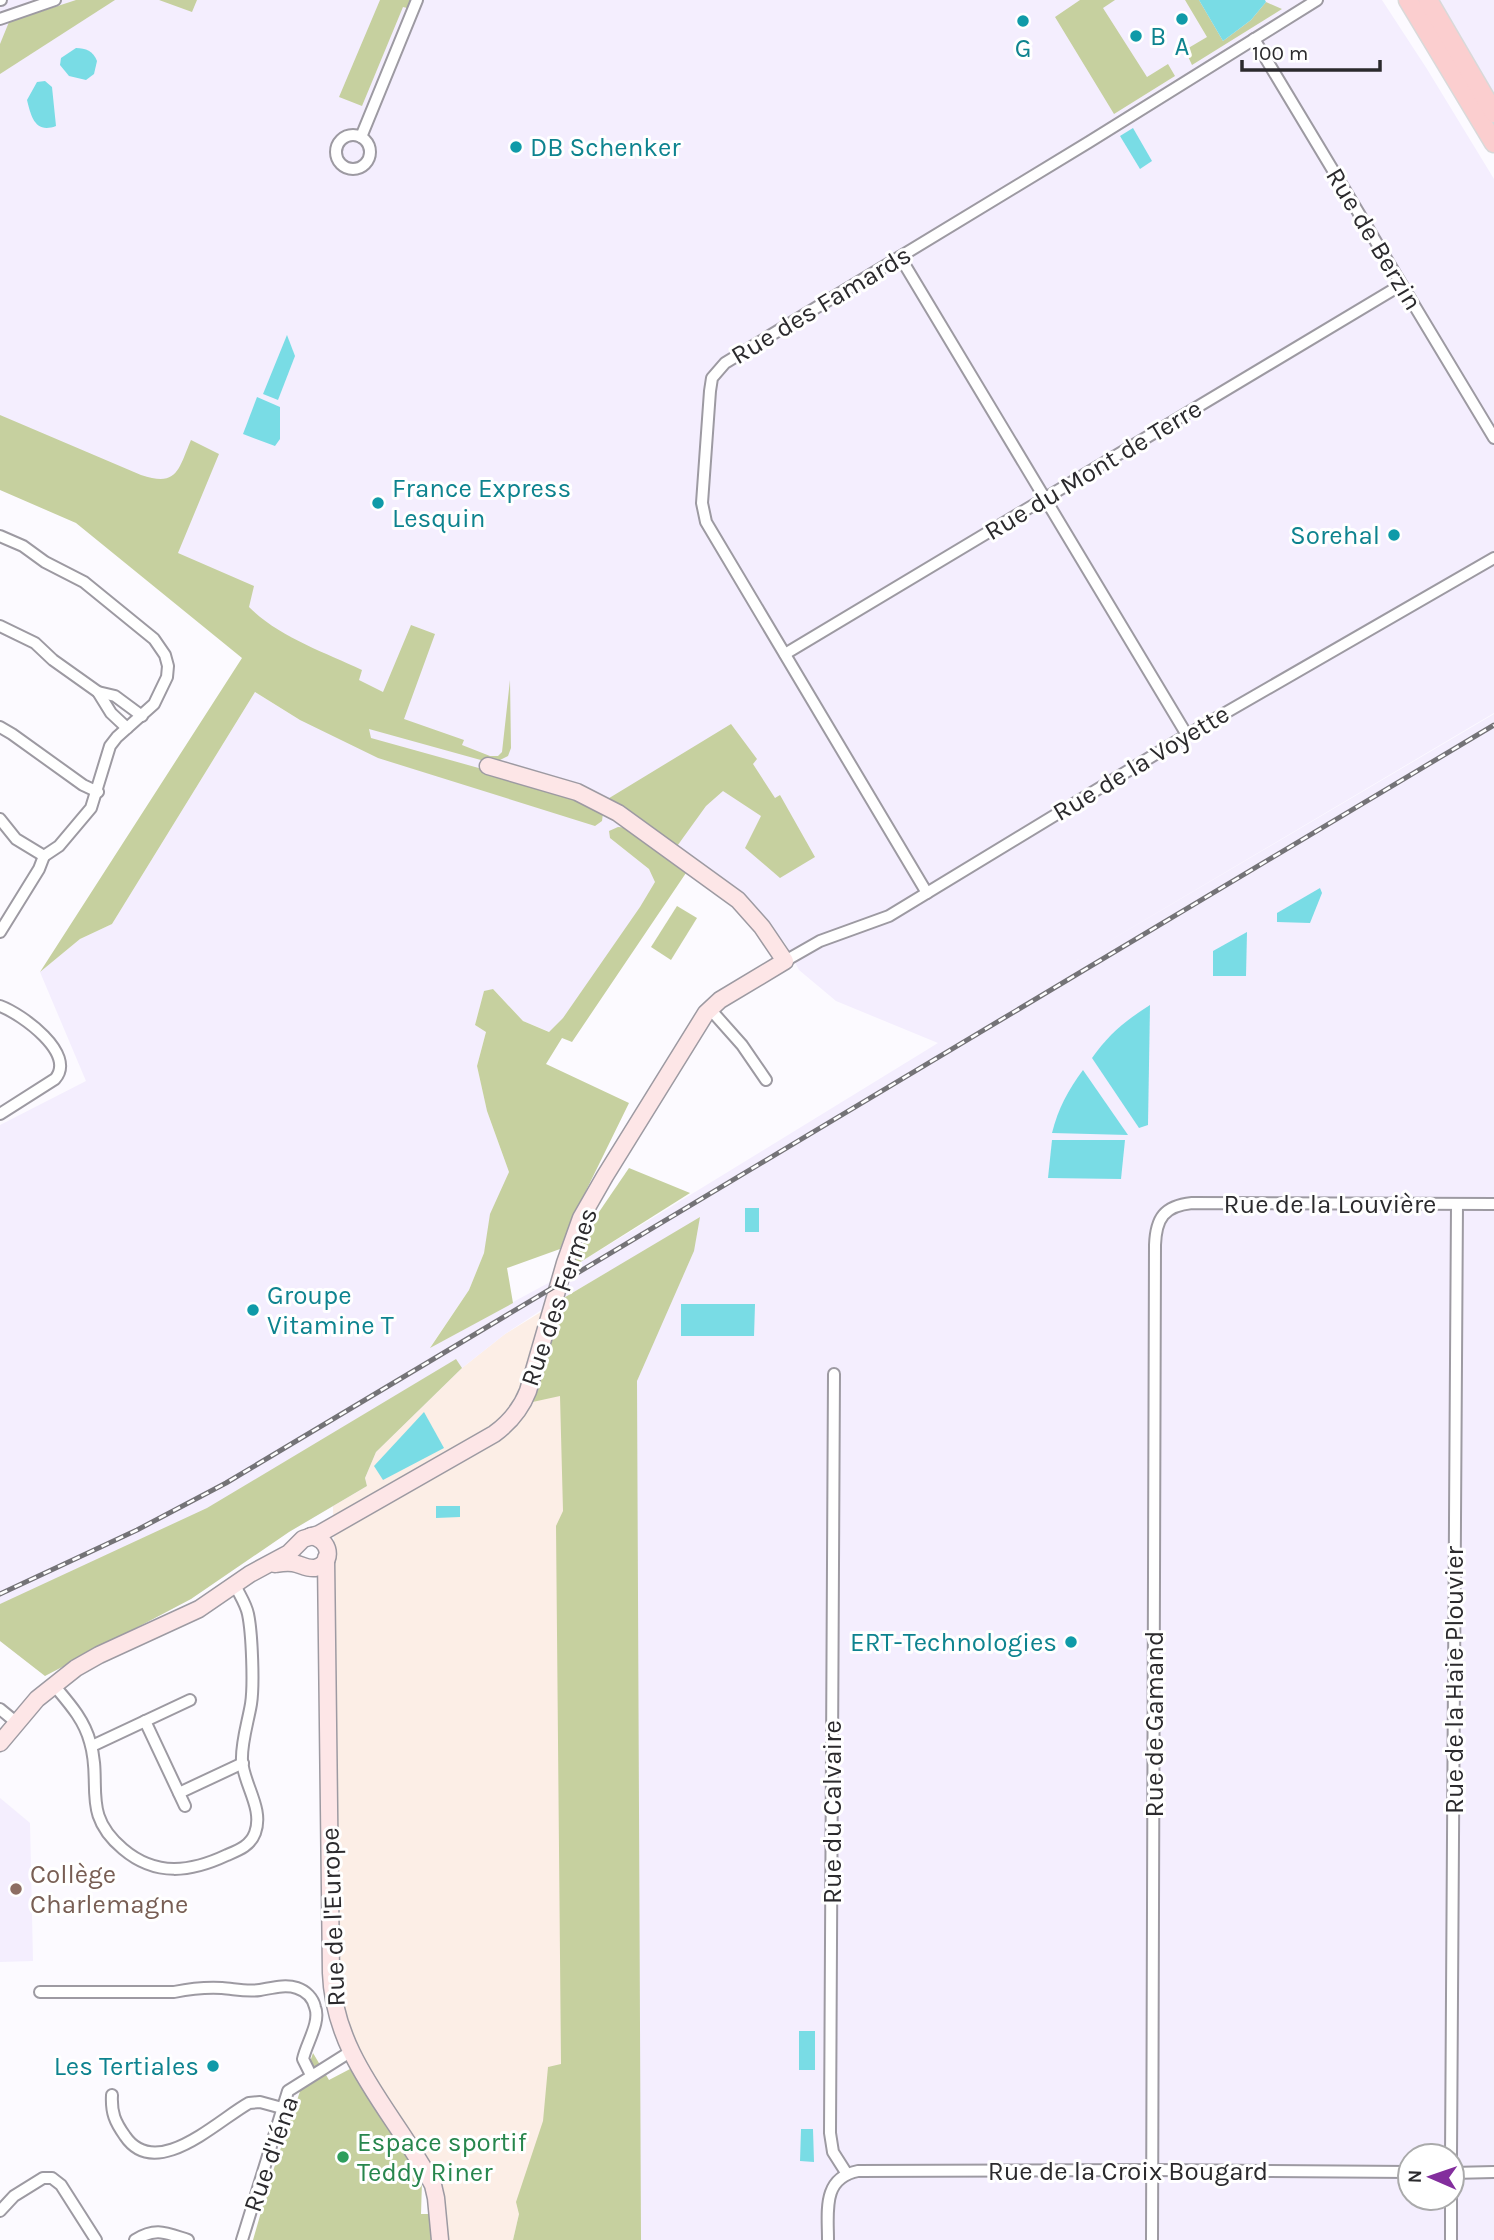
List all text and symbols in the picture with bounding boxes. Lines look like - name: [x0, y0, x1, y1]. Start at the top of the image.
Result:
- marker: A: [1174, 11, 1190, 27]
- marker: G: [1015, 13, 1031, 29]
- place label: B: [1150, 21, 1166, 52]
- marker: B: [1128, 28, 1144, 44]
- scale bar: [1242, 28, 1380, 72]
- place label: A: [1175, 31, 1190, 62]
- place label: G: [1015, 33, 1031, 64]
- text: 100 m: [1252, 41, 1309, 65]
- place label: DB Schenker: [530, 132, 681, 163]
- marker: DB Schenker: [508, 139, 524, 155]
- street label: Rue de Berzin: [1319, 162, 1429, 316]
- street label: Rue des Famards: [725, 239, 917, 371]
- street label: Rue du Mont de Terre: [979, 393, 1207, 547]
- place label: France Express Lesquin: [392, 473, 571, 534]
- marker: France Express Lesquin: [370, 495, 386, 511]
- place label: Sorehal: [1290, 520, 1380, 551]
- marker: Sorehal: [1386, 527, 1402, 543]
- street label: Rue de la Voyette: [1047, 698, 1235, 828]
- street label: Rue de la Louvière: [1224, 1189, 1436, 1220]
- street label: Rue des Fermes: [514, 1204, 604, 1390]
- place label: Groupe Vitamine T: [267, 1280, 394, 1341]
- marker: Groupe Vitamine T: [245, 1302, 261, 1318]
- street label: Rue de la Haie Plouvier: [1439, 1545, 1470, 1814]
- place label: ERT-Technologies: [850, 1627, 1057, 1658]
- street label: Rue de Gamand: [1139, 1631, 1170, 1817]
- marker: ERT-Technologies: [1063, 1634, 1079, 1650]
- street label: Rue du Calvaire: [817, 1720, 848, 1904]
- street label: Rue de l'Europe: [314, 1827, 352, 2007]
- place label: Collège Charlemagne: [30, 1859, 188, 1920]
- marker: Collège Charlemagne: [8, 1881, 24, 1897]
- place label: Les Tertiales: [54, 2051, 199, 2082]
- marker: Les Tertiales: [205, 2058, 221, 2074]
- street label: Rue d'Iéna: [237, 2092, 305, 2216]
- place label: Espace sportif Teddy Riner: [357, 2127, 528, 2188]
- north arrow: [1396, 2142, 1466, 2212]
- marker: Espace sportif Teddy Riner: [335, 2149, 351, 2165]
- street label: Rue de la Croix Bougard: [988, 2156, 1268, 2187]
- text: N: [1404, 2169, 1426, 2184]

